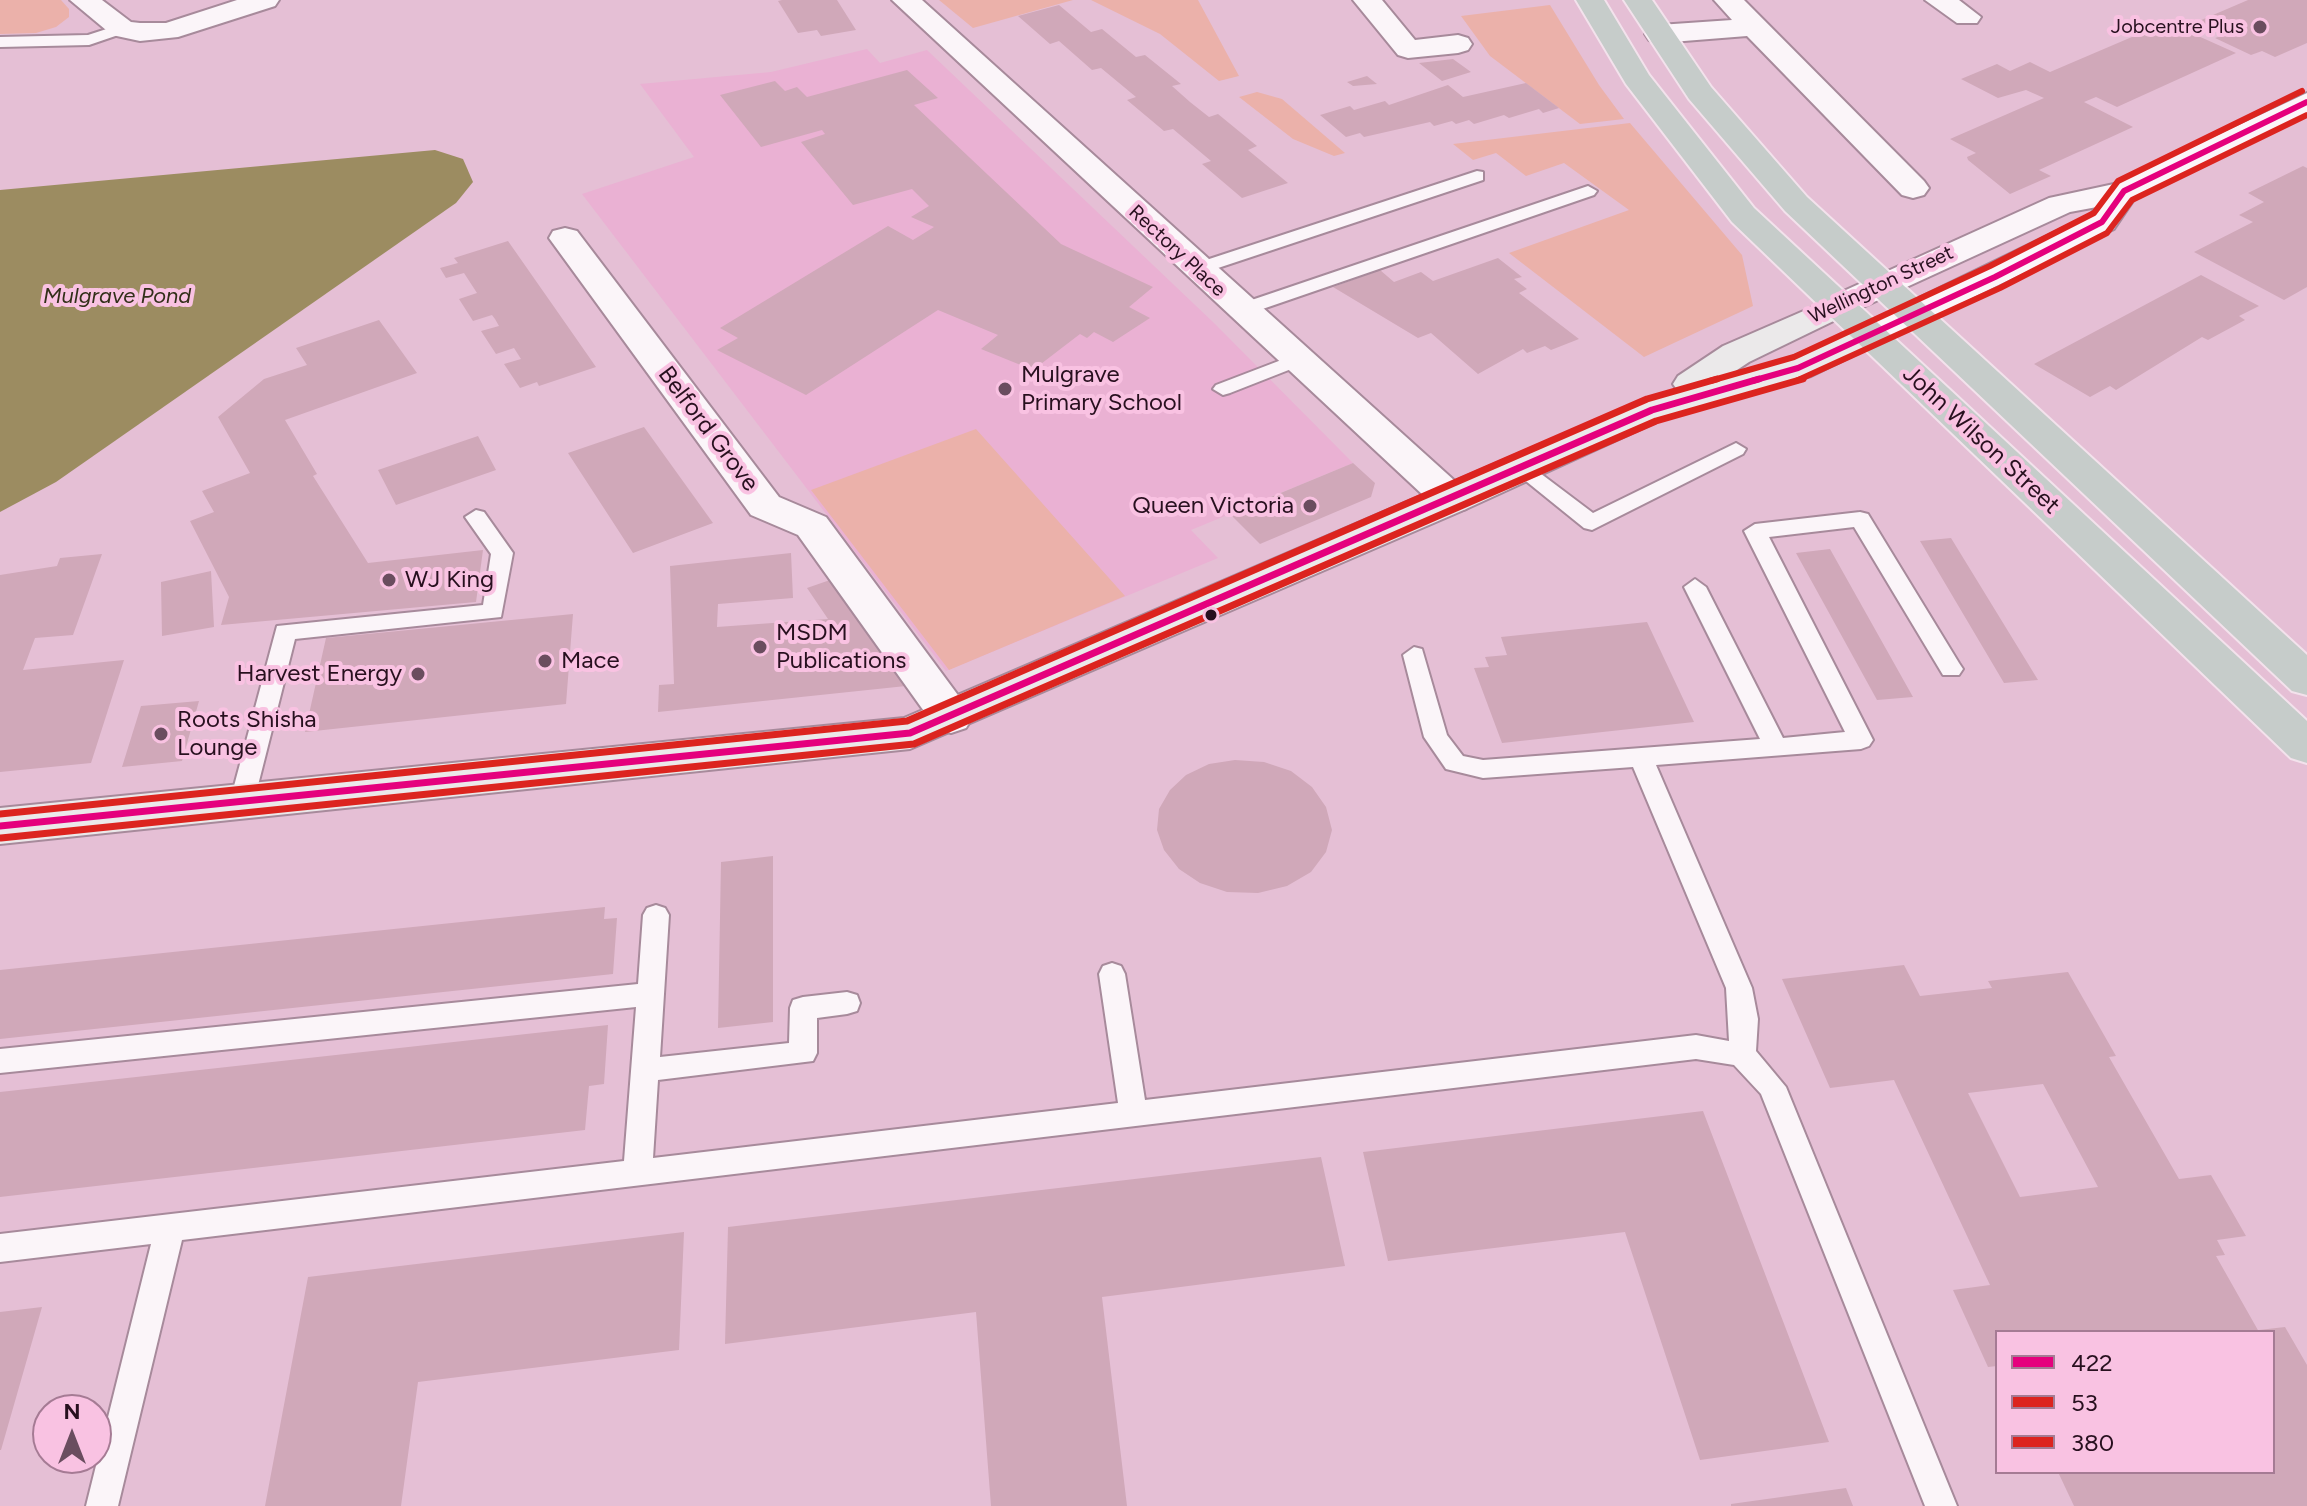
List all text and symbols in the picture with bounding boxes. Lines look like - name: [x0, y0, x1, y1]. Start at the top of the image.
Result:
- place label: Jobcentre Plus: [2111, 15, 2244, 39]
- marker: Jobcentre Plus: [2251, 18, 2269, 36]
- street label: Rectory Place: [1124, 200, 1230, 302]
- street label: Wellington Street: [1805, 241, 1957, 329]
- water label: Mulgrave Pond: [43, 284, 191, 310]
- street label: John Wilson Street: [1896, 360, 2066, 520]
- street label: Belford Grove: [652, 361, 764, 497]
- place label: Mulgrave Primary School: [1021, 361, 1182, 417]
- marker: Mulgrave Primary School: [996, 380, 1014, 398]
- place label: Queen Victoria: [1132, 492, 1294, 520]
- marker: Queen Victoria: [1301, 497, 1319, 515]
- place label: WJ King: [405, 566, 494, 594]
- marker: WJ King: [380, 571, 398, 589]
- unlabelled marker: [1203, 607, 1219, 623]
- place label: MSDM Publications: [776, 619, 906, 675]
- marker: MSDM Publications: [751, 638, 769, 656]
- place label: Mace: [561, 647, 620, 675]
- marker: Mace: [536, 652, 554, 670]
- place label: Harvest Energy: [237, 660, 402, 688]
- marker: Harvest Energy: [409, 665, 427, 683]
- place label: Roots Shisha Lounge: [177, 706, 317, 762]
- marker: Roots Shisha Lounge: [152, 725, 170, 743]
- legend: [1995, 1330, 2275, 1474]
- text: 422: [2071, 1348, 2113, 1377]
- text: 53: [2071, 1388, 2098, 1417]
- north arrow: [32, 1394, 112, 1474]
- text: N: [63, 1398, 81, 1425]
- text: 380: [2071, 1428, 2114, 1457]

